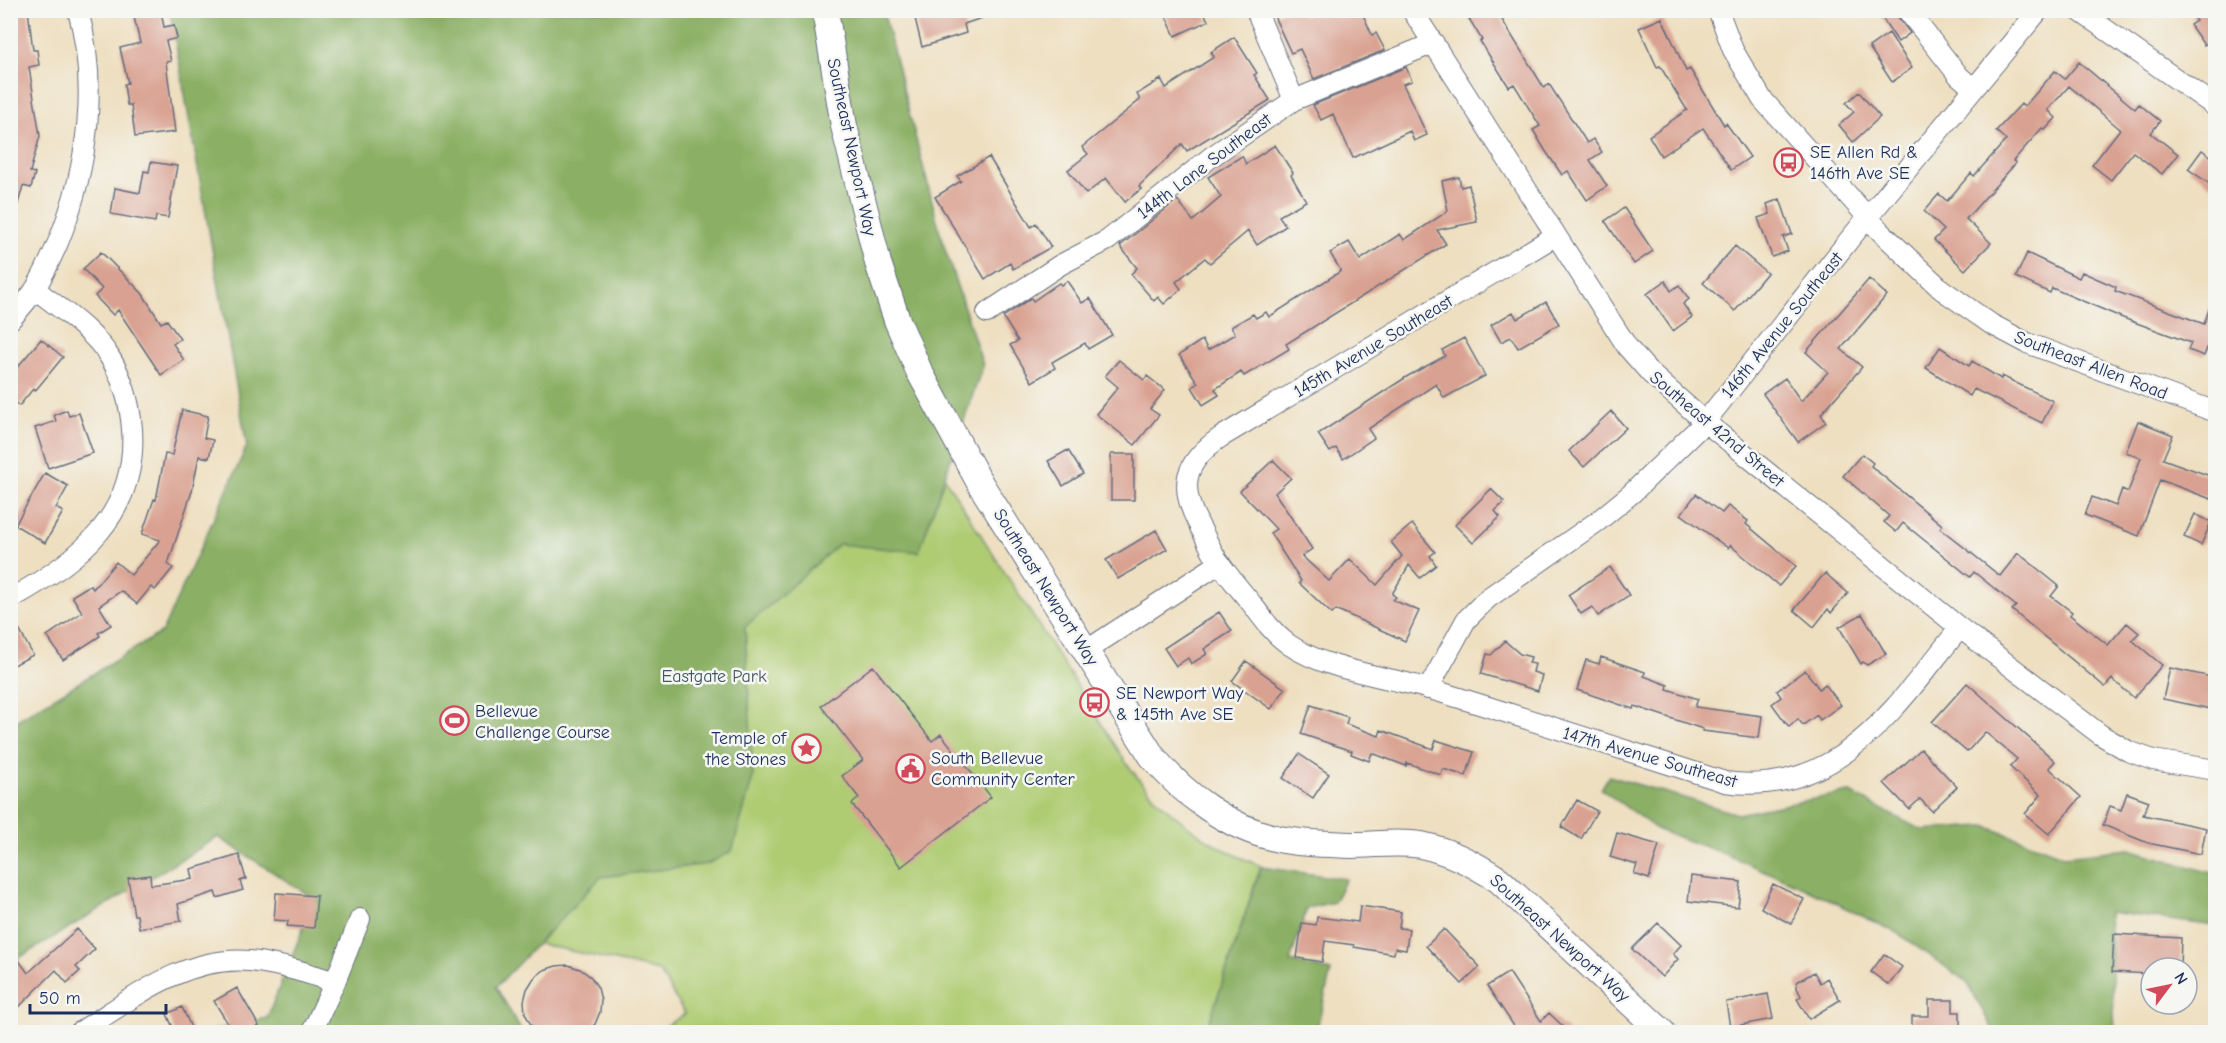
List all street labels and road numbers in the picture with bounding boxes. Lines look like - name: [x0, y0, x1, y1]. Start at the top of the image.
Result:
- street label: Southeast Newport Way: [822, 56, 881, 239]
- street label: 144th Lane Southeast: [1133, 109, 1276, 224]
- street label: 146th Avenue Southeast: [1717, 247, 1848, 402]
- street label: 145th Avenue Southeast: [1290, 290, 1457, 402]
- street label: Southeast Allen Road: [2011, 327, 2170, 404]
- street label: Southeast 42nd Street: [1645, 367, 1789, 492]
- street label: Southeast Newport Way: [989, 505, 1103, 670]
- street label: 147th Avenue Southeast: [1560, 723, 1740, 793]
- street label: Southeast Newport Way: [1485, 870, 1635, 1007]

